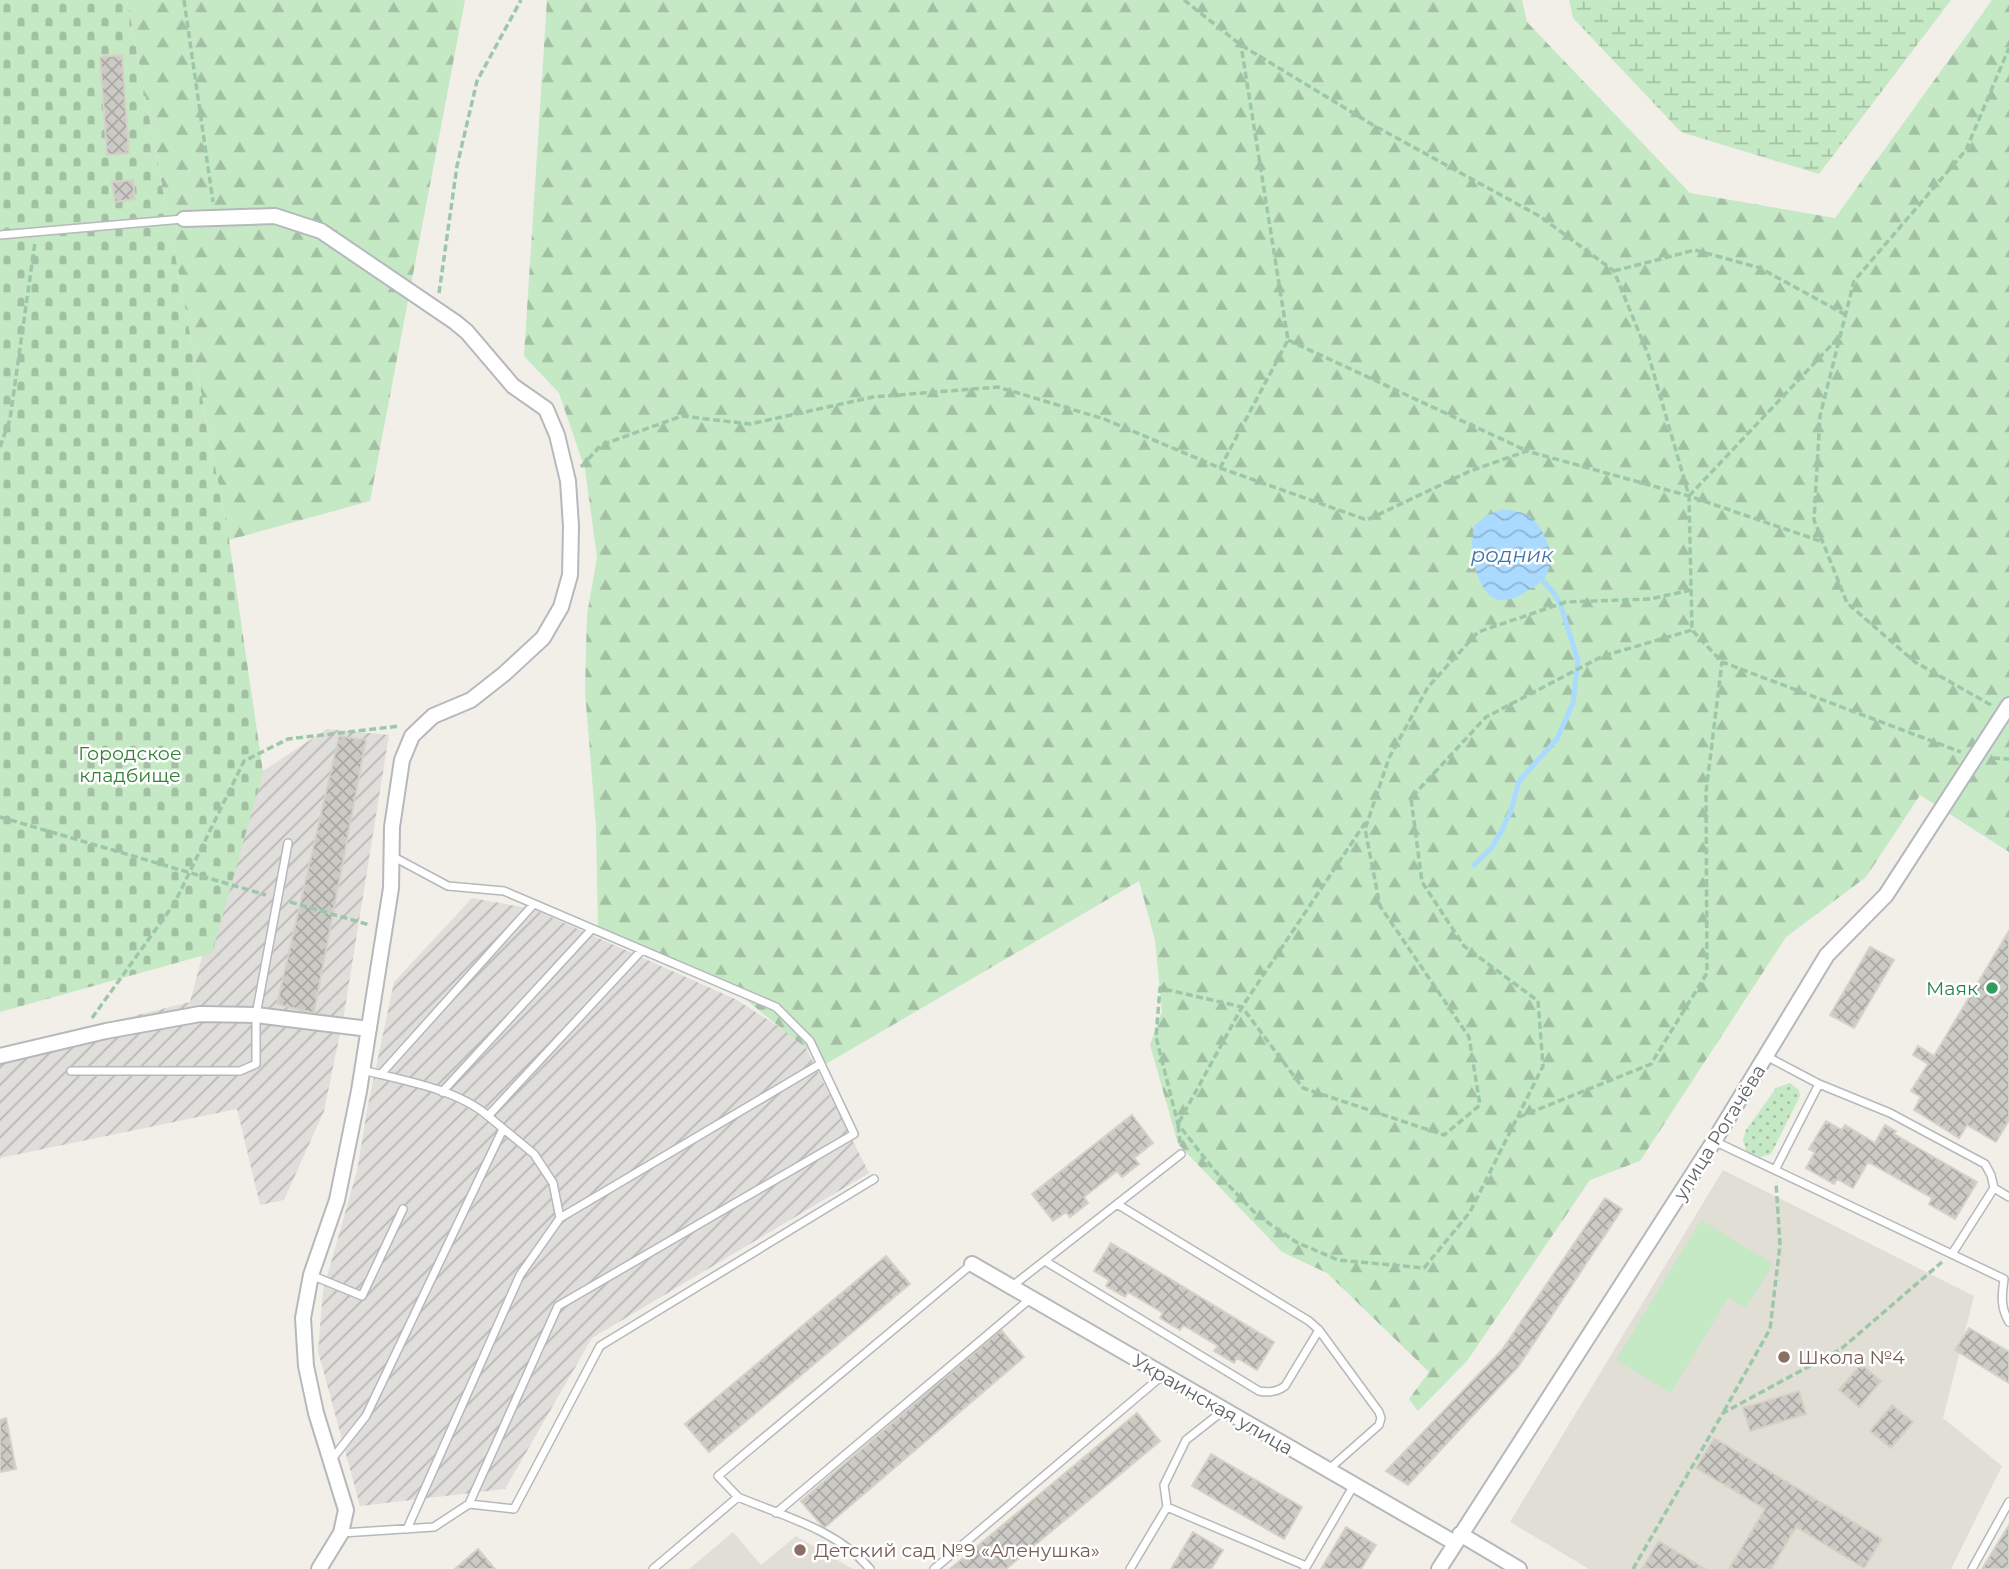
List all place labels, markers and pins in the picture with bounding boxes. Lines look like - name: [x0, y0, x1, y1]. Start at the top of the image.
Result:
- place label: Маяк: [1926, 977, 1978, 1000]
- marker: Маяк: [1984, 980, 2000, 996]
- place label: Школа №4: [1798, 1346, 1905, 1369]
- marker: Школа №4: [1776, 1349, 1792, 1365]
- place label: Детский сад №9 «Аленушка»: [814, 1539, 1100, 1562]
- marker: Детский сад №9 «Аленушка»: [792, 1542, 808, 1558]

